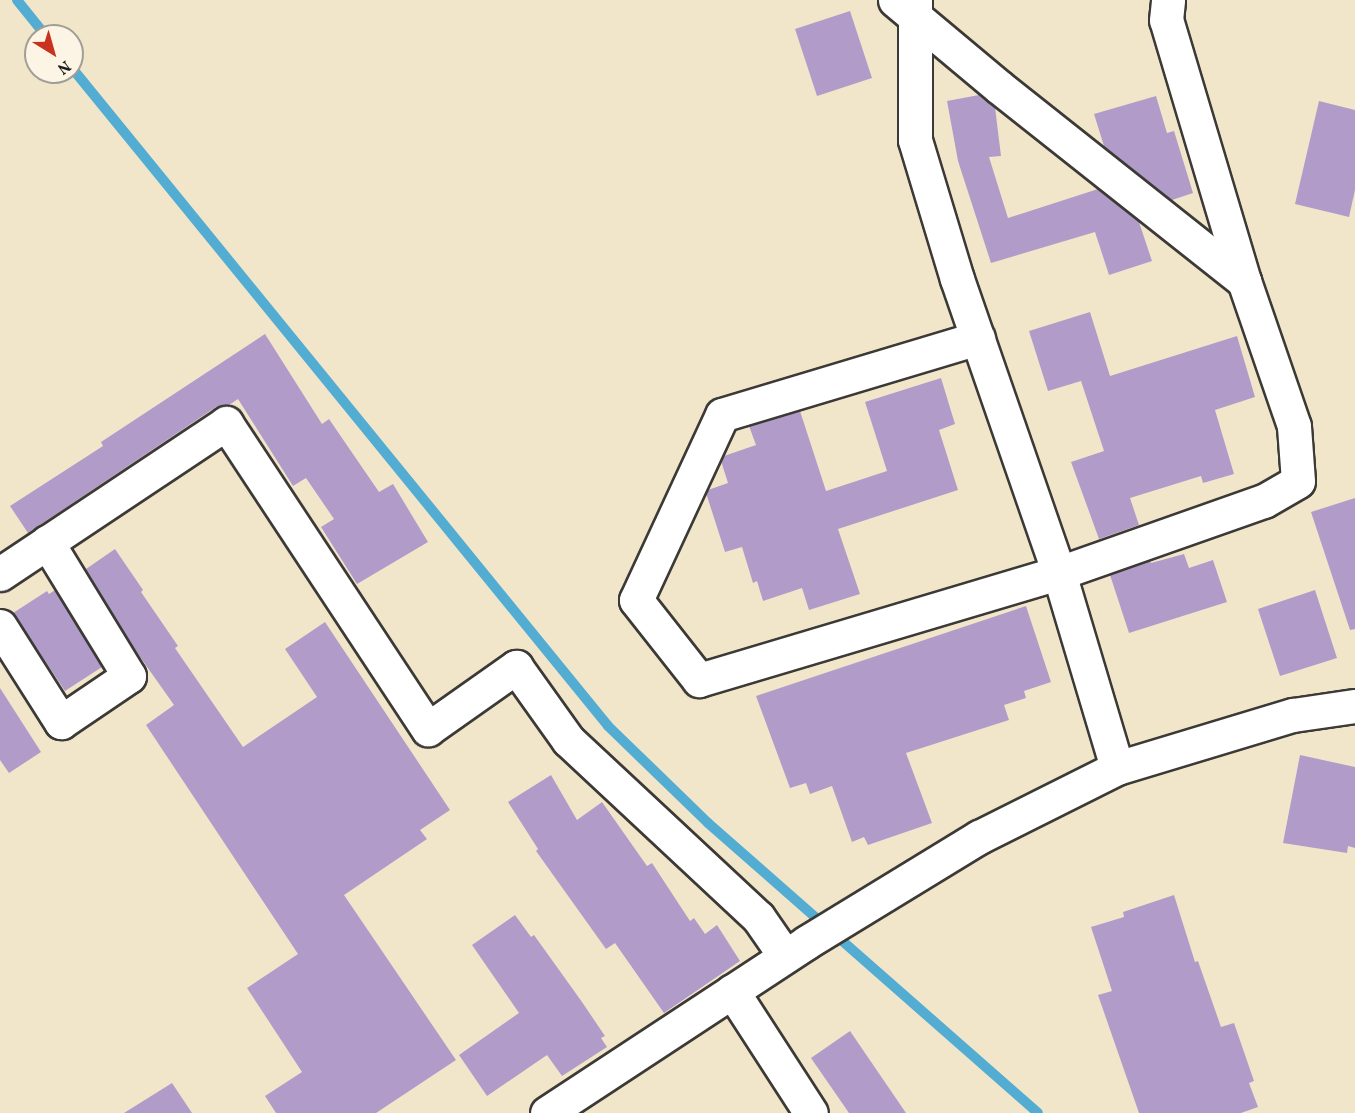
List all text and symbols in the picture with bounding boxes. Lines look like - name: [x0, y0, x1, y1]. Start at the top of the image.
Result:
- north arrow: [24, 24, 84, 84]
- text: N: [52, 54, 75, 79]

